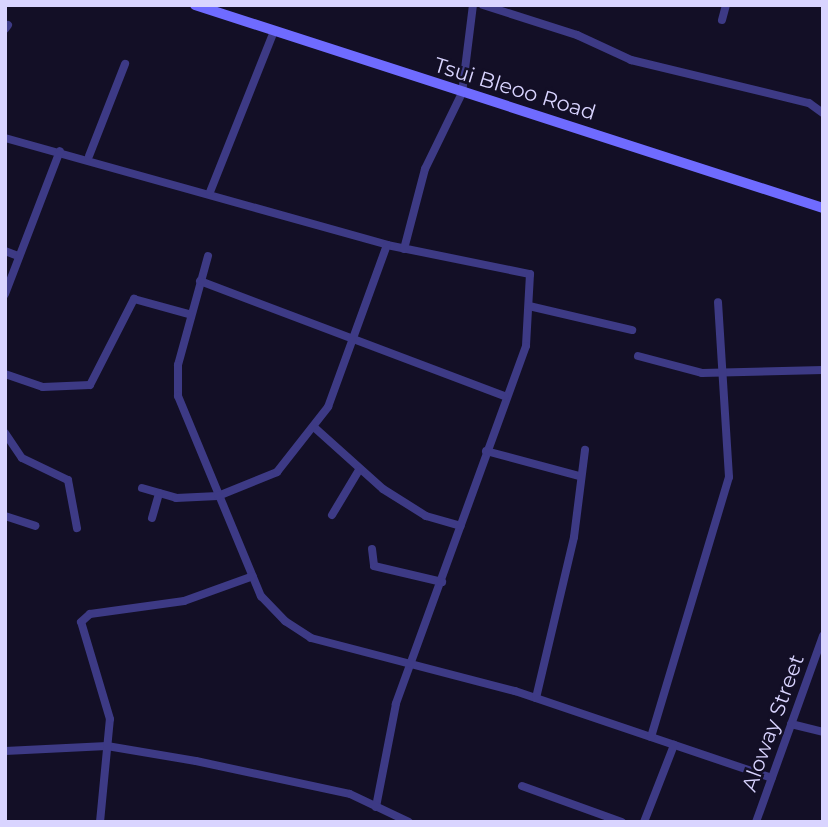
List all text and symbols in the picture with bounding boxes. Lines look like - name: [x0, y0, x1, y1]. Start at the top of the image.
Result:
- street label: Tsui Bleoo Road: [431, 52, 599, 126]
- street label: Aloway Street: [737, 651, 809, 795]

